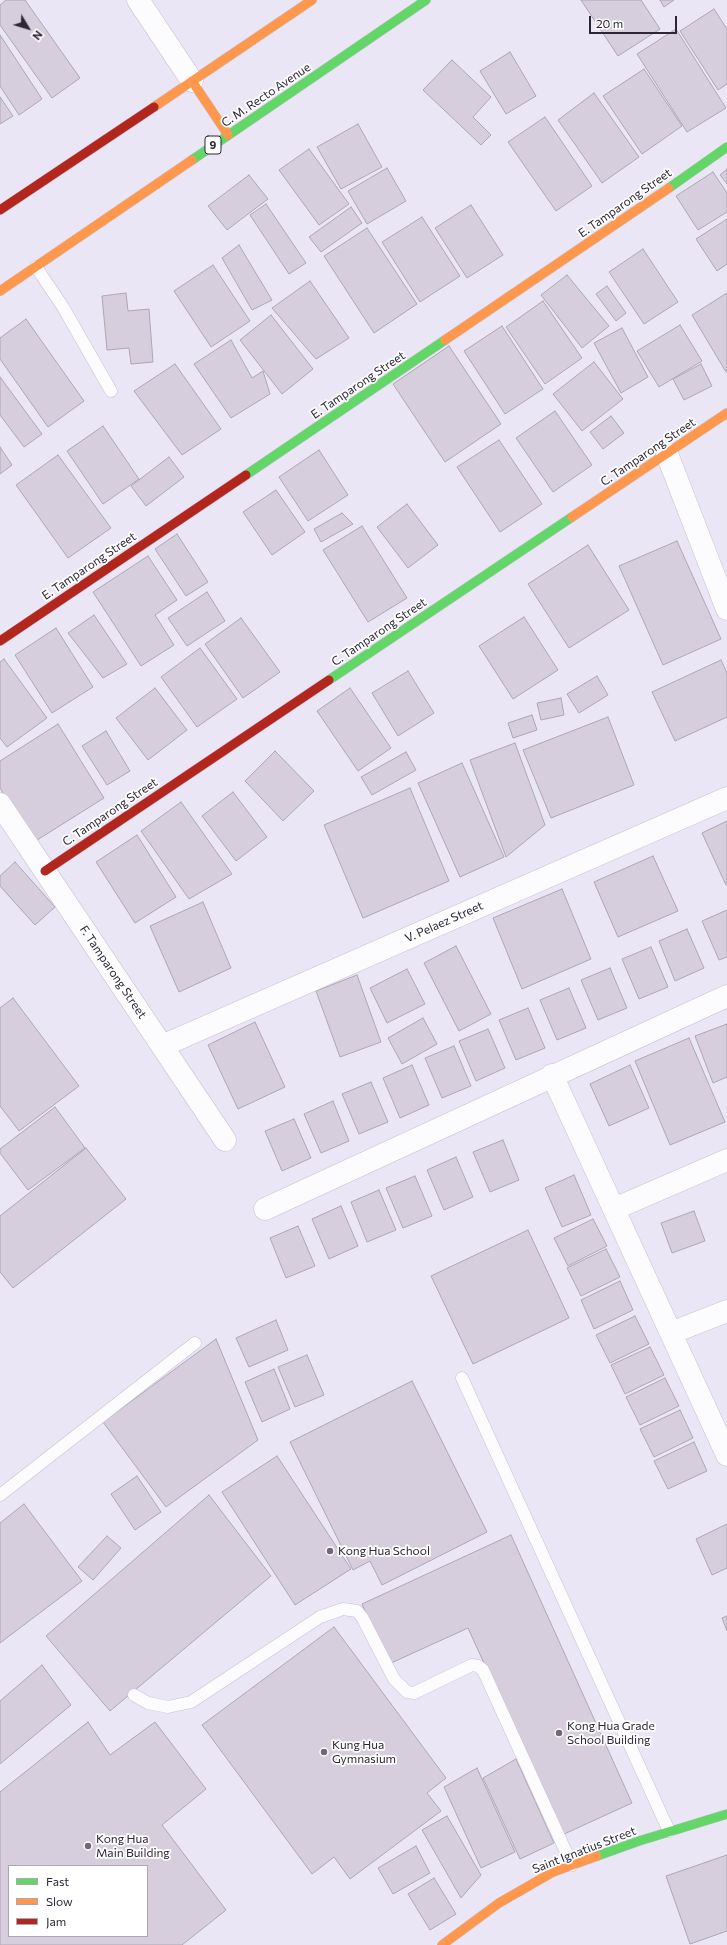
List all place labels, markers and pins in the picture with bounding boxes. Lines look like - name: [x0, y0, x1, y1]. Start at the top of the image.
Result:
- place label: Kong Hua School: [338, 1544, 430, 1558]
- marker: Kong Hua School: [325, 1546, 335, 1556]
- place label: Kong Hua Grade School Building: [567, 1719, 655, 1747]
- marker: Kong Hua Grade School Building: [554, 1728, 564, 1738]
- place label: Kung Hua Gymnasium: [332, 1738, 396, 1766]
- marker: Kung Hua Gymnasium: [319, 1747, 329, 1757]
- place label: Kong Hua Main Building: [96, 1832, 170, 1860]
- marker: Kong Hua Main Building: [83, 1841, 93, 1851]

